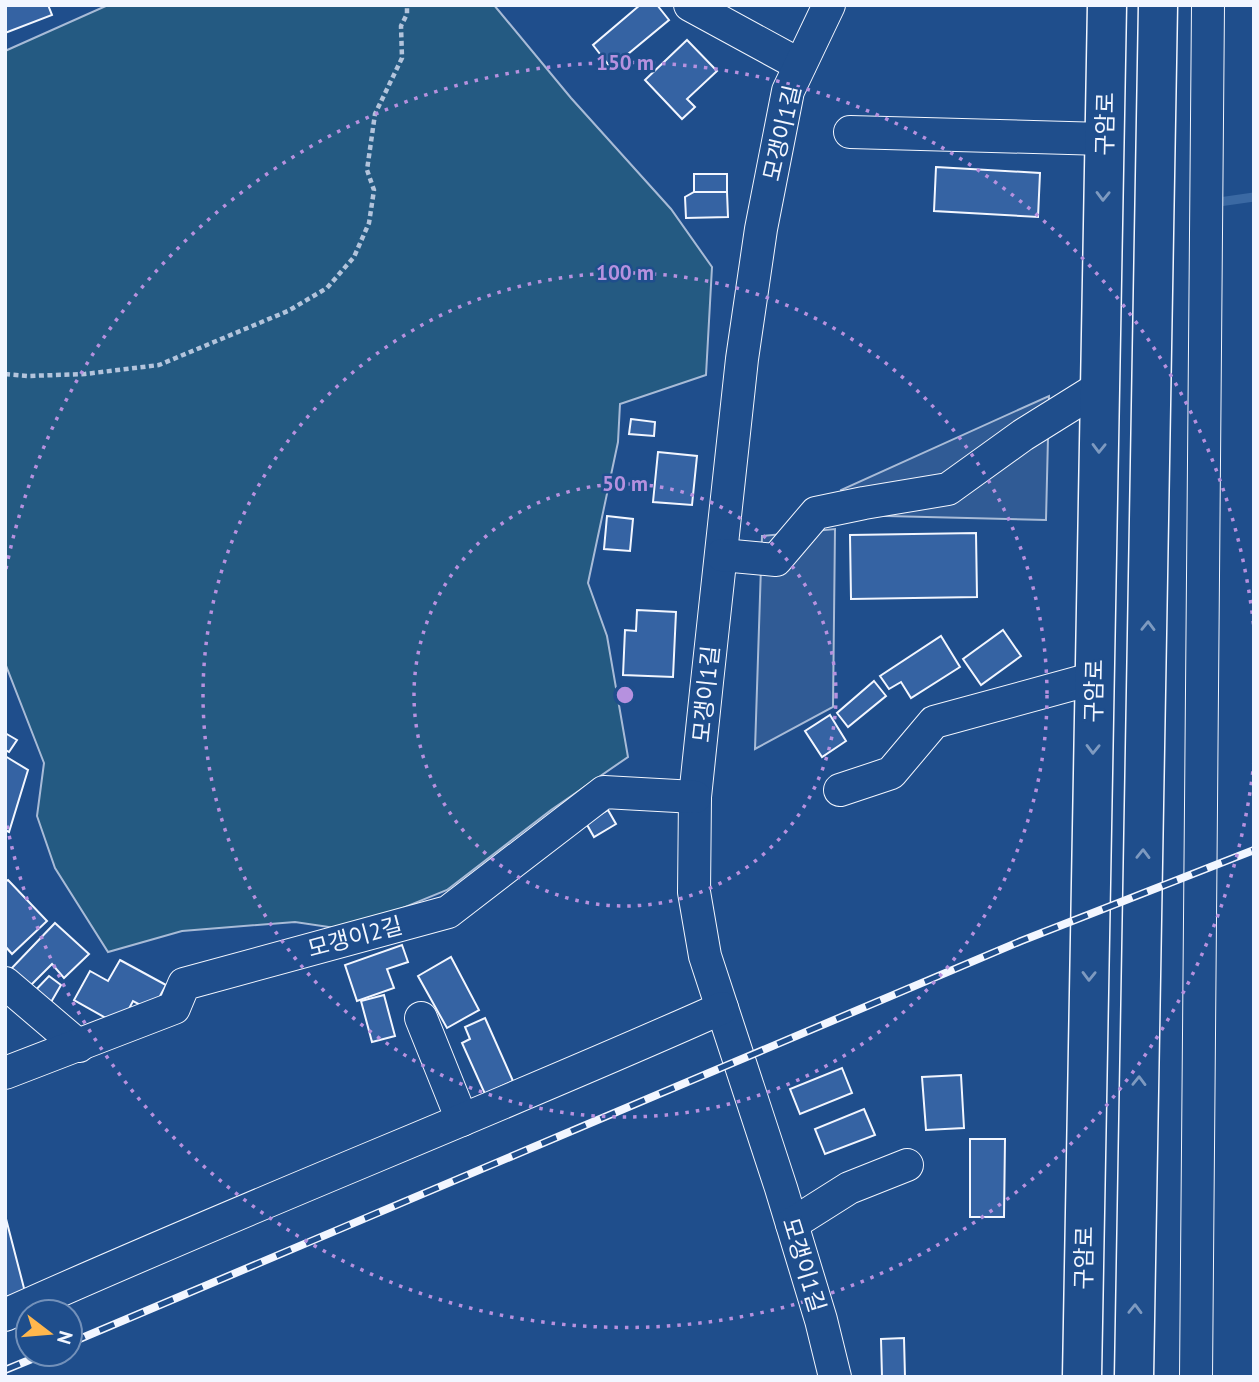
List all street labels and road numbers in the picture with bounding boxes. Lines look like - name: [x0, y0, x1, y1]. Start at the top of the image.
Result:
- street label: 모갱이1길: [756, 82, 807, 183]
- street label: 구암로: [1089, 92, 1120, 156]
- street label: 모갱이1길: [686, 644, 725, 744]
- street label: 구암로: [1078, 659, 1109, 723]
- street label: 모갱이2길: [304, 910, 406, 963]
- street label: 모갱이1길: [776, 1214, 833, 1316]
- street label: 구암로: [1068, 1226, 1099, 1290]

